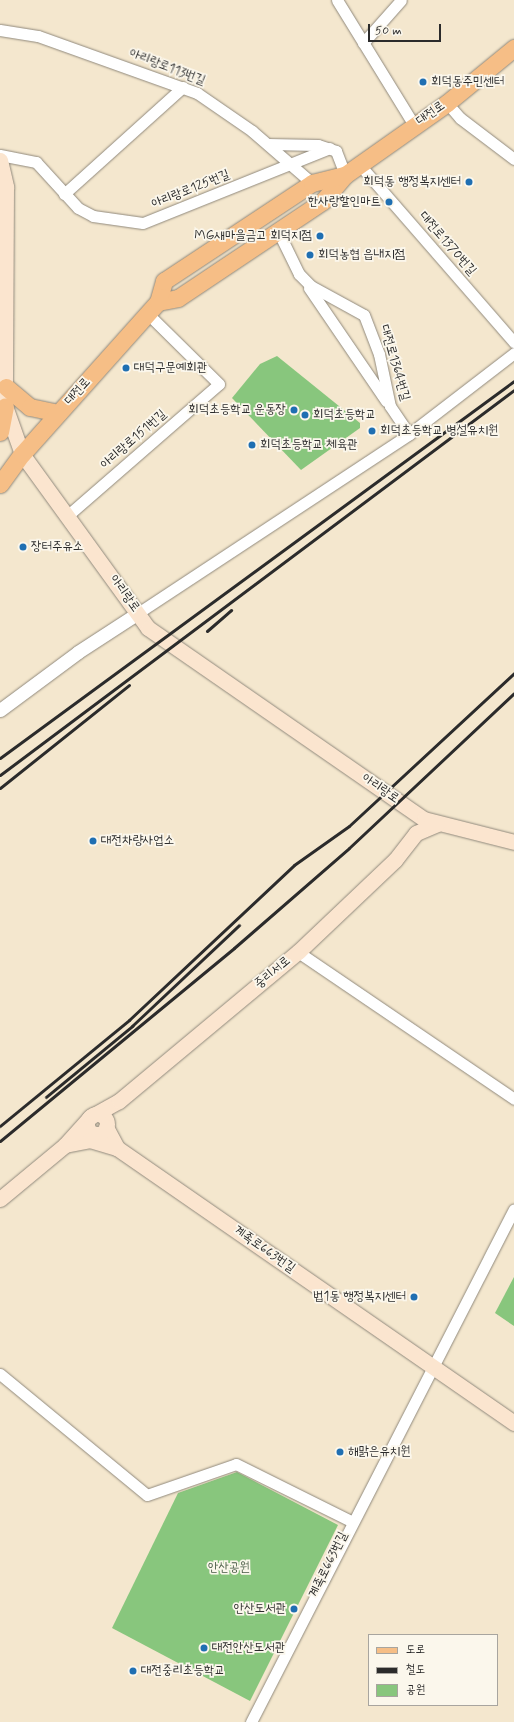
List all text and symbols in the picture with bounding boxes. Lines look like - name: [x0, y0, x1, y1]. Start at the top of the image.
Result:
- scale bar: [370, 16, 443, 42]
- text: 50 m: [375, 23, 402, 39]
- street label: 아리랑로113번길: [127, 46, 207, 90]
- place label: 회덕동주민센터: [431, 74, 504, 90]
- marker: 회덕동주민센터: [418, 77, 428, 87]
- street label: 대전로: [414, 99, 448, 129]
- street label: 아리랑로125번길: [150, 167, 232, 213]
- place label: 회덕동 행정복지센터: [363, 174, 461, 190]
- marker: 회덕동 행정복지센터: [464, 177, 474, 187]
- place label: 한사랑할인마트: [308, 194, 381, 210]
- marker: 한사랑할인마트: [384, 197, 394, 207]
- street label: 대전로1370번길: [415, 209, 479, 279]
- place label: MG새마을금고 회덕지점: [194, 228, 312, 244]
- marker: MG새마을금고 회덕지점: [315, 231, 325, 241]
- place label: 회덕농협 읍내지점: [318, 247, 405, 263]
- marker: 회덕농협 읍내지점: [305, 250, 315, 260]
- street label: 대전로1364번길: [376, 323, 412, 403]
- place label: 대덕구문예회관: [134, 360, 207, 376]
- marker: 대덕구문예회관: [121, 363, 131, 373]
- street label: 대전로: [62, 375, 94, 409]
- place label: 회덕초등학교 운동장: [188, 402, 286, 418]
- marker: 회덕초등학교 운동장: [289, 405, 299, 415]
- street label: 아리랑로151번길: [98, 407, 170, 473]
- place label: 회덕초등학교: [313, 407, 376, 423]
- marker: 회덕초등학교: [300, 410, 310, 420]
- place label: 회덕초등학교 병설유치원: [380, 423, 499, 439]
- marker: 회덕초등학교 병설유치원: [367, 426, 377, 436]
- place label: 회덕초등학교 체육관: [260, 437, 358, 453]
- marker: 회덕초등학교 체육관: [247, 440, 257, 450]
- place label: 장터주유소: [31, 539, 83, 555]
- marker: 장터주유소: [18, 542, 28, 552]
- street label: 아리랑로: [105, 572, 143, 616]
- street label: 아리랑로: [358, 771, 402, 807]
- place label: 대전차량사업소: [101, 833, 174, 849]
- marker: 대전차량사업소: [88, 836, 98, 846]
- street label: 중리서로: [252, 954, 294, 992]
- street label: 계족로663번길: [230, 1223, 298, 1277]
- place label: 법1동 행정복지센터: [313, 1289, 406, 1305]
- marker: 법1동 행정복지센터: [409, 1292, 419, 1302]
- place label: 해맑은유치원: [348, 1444, 411, 1460]
- marker: 해맑은유치원: [335, 1447, 345, 1457]
- street label: 계족로663번길: [306, 1529, 352, 1601]
- park label: 안산공원: [208, 1560, 250, 1576]
- place label: 안산도서관: [234, 1601, 286, 1617]
- marker: 안산도서관: [289, 1604, 299, 1614]
- legend: [368, 1634, 498, 1706]
- place label: 대전안산도서관: [212, 1640, 285, 1656]
- text: 도로: [406, 1642, 425, 1658]
- marker: 대전안산도서관: [199, 1643, 209, 1653]
- text: 철도: [406, 1662, 425, 1678]
- place label: 대전중리초등학교: [141, 1663, 225, 1679]
- marker: 대전중리초등학교: [128, 1666, 138, 1676]
- text: 공원: [406, 1682, 425, 1698]

